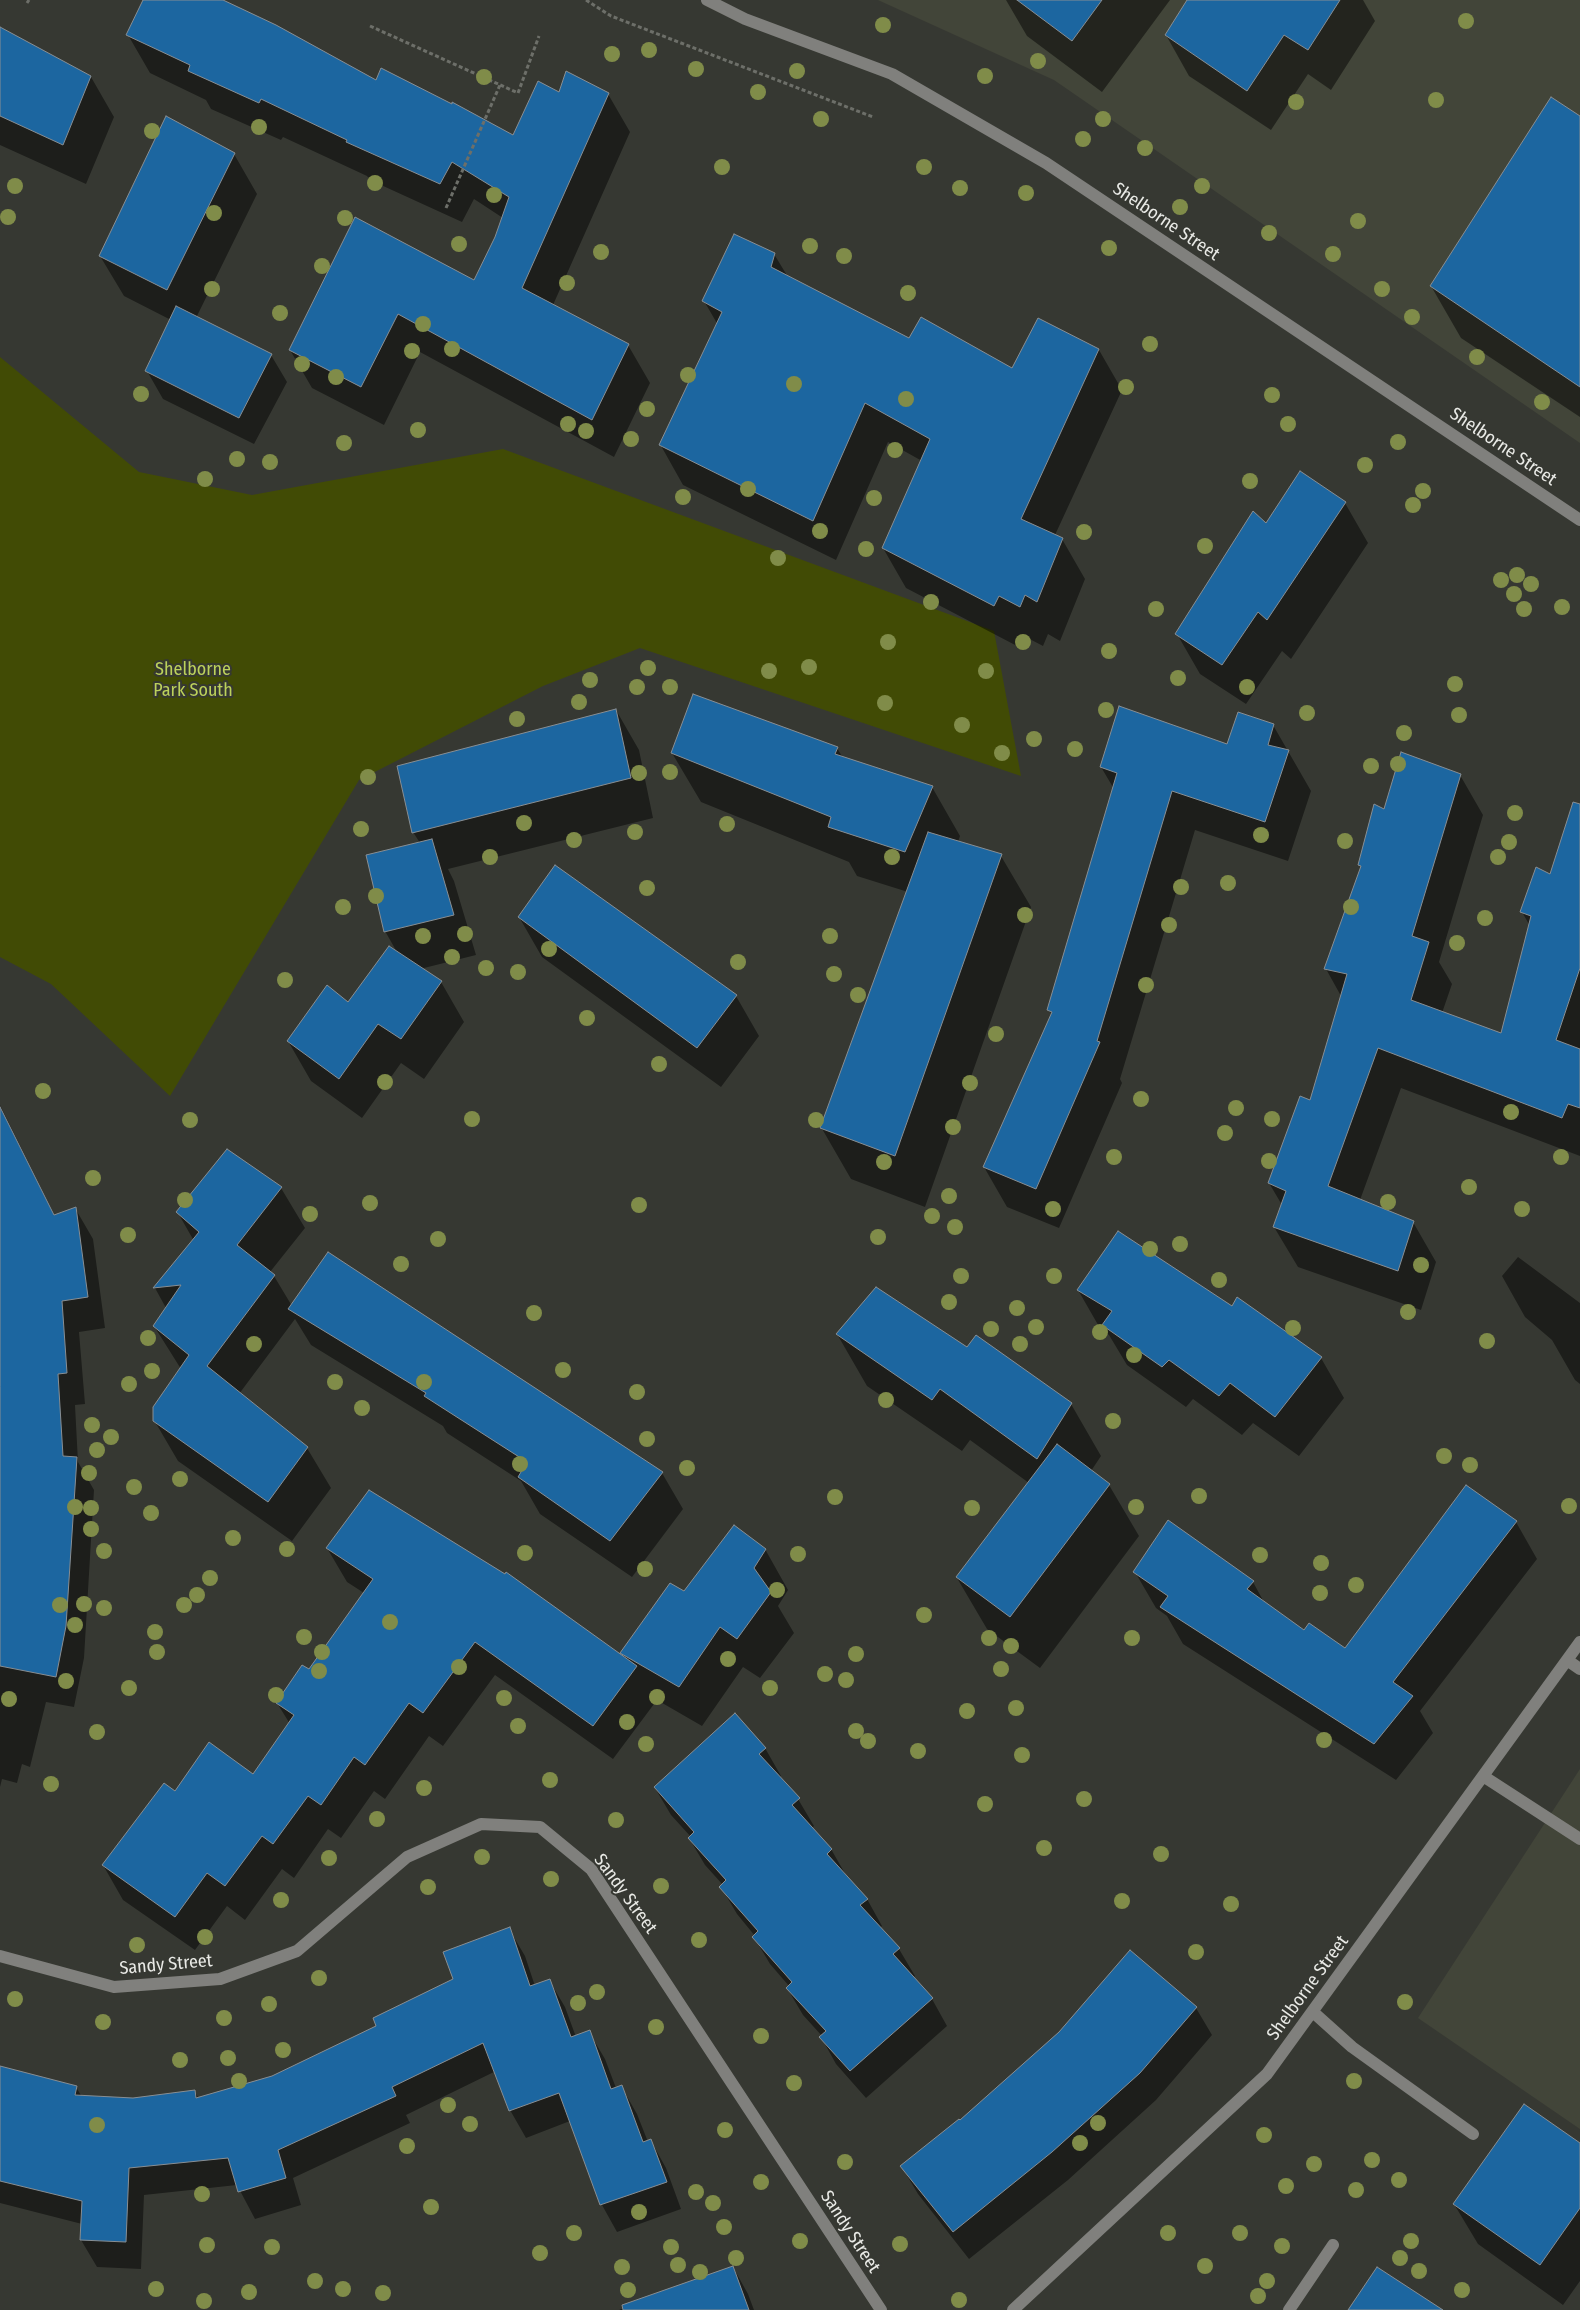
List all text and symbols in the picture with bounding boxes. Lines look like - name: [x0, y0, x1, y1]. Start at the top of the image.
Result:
- street label: Shelborne Street: [1108, 178, 1224, 266]
- street label: Shelborne Street: [1445, 403, 1561, 491]
- park label: Shelborne Park South: [153, 659, 233, 702]
- street label: Sandy Street: [589, 1850, 661, 1938]
- street label: Shelborne Street: [1263, 1931, 1353, 2045]
- street label: Sandy Street: [119, 1950, 213, 1980]
- street label: Sandy Street: [816, 2187, 884, 2277]

